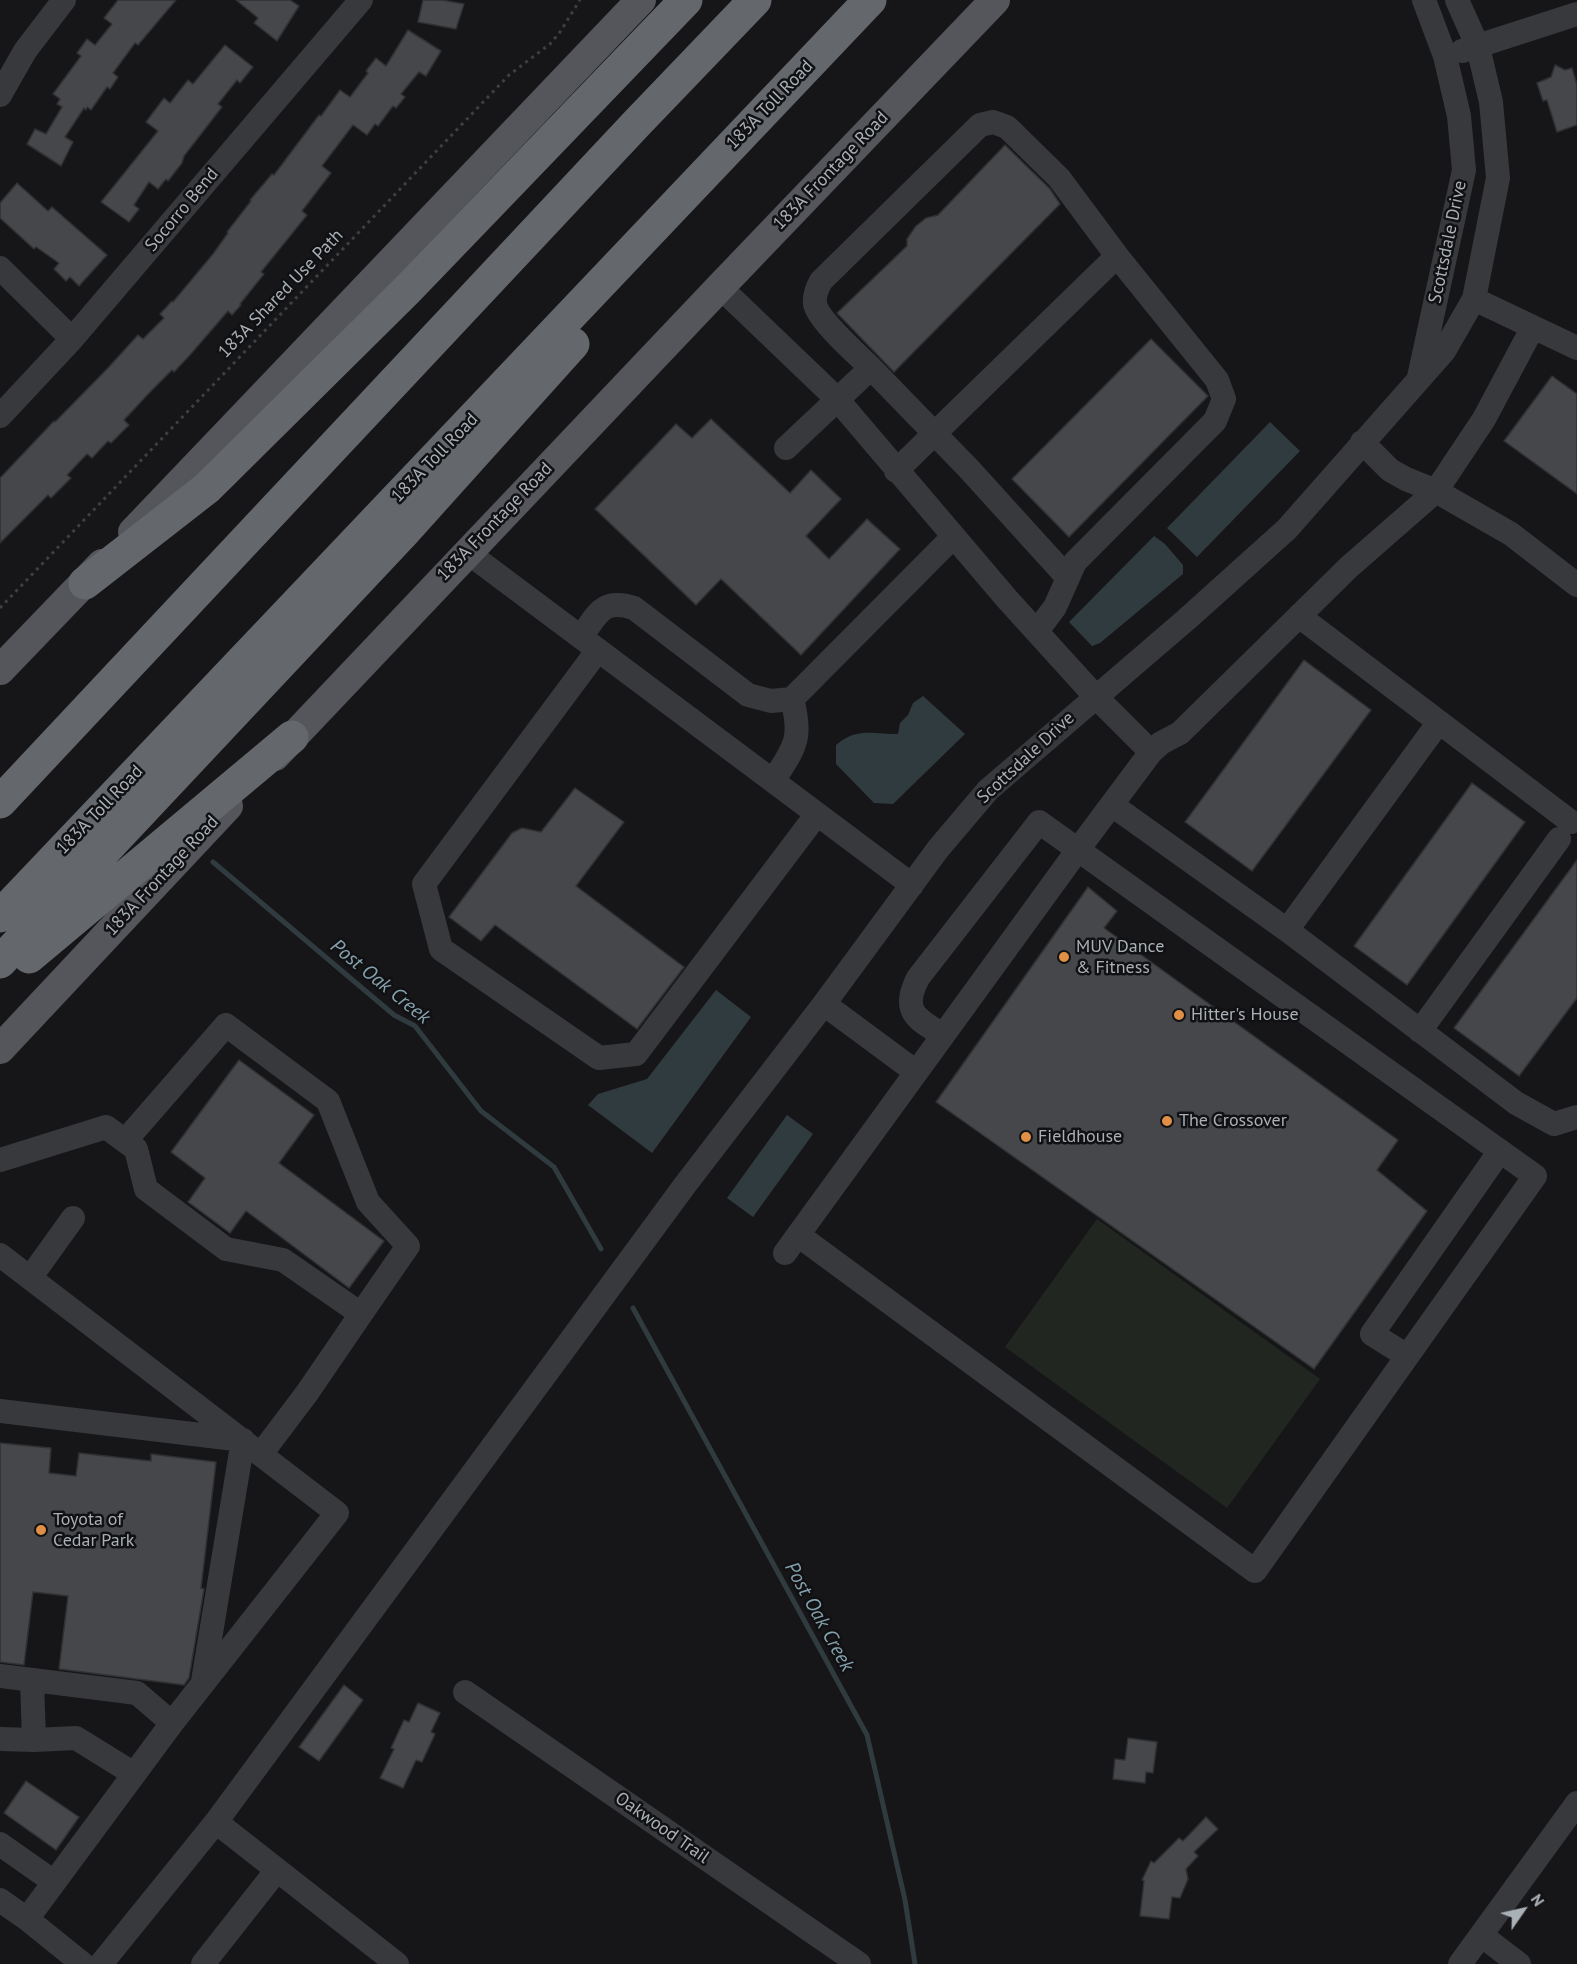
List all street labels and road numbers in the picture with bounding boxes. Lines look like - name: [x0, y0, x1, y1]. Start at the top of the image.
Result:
- street label: 183A Toll Road: [722, 56, 818, 154]
- street label: 183A Frontage Road: [769, 107, 893, 235]
- street label: Socorro Bend: [141, 164, 223, 256]
- street label: Scottsdale Drive: [1424, 179, 1472, 305]
- street label: 183A Shared Use Path: [214, 225, 348, 363]
- street label: 183A Toll Road: [387, 409, 483, 507]
- street label: 183A Frontage Road: [433, 458, 557, 586]
- street label: Scottsdale Drive: [973, 708, 1079, 808]
- street label: 183A Toll Road: [52, 761, 148, 859]
- street label: 183A Frontage Road: [101, 811, 223, 941]
- street label: Oakwood Trail: [611, 1788, 713, 1868]

